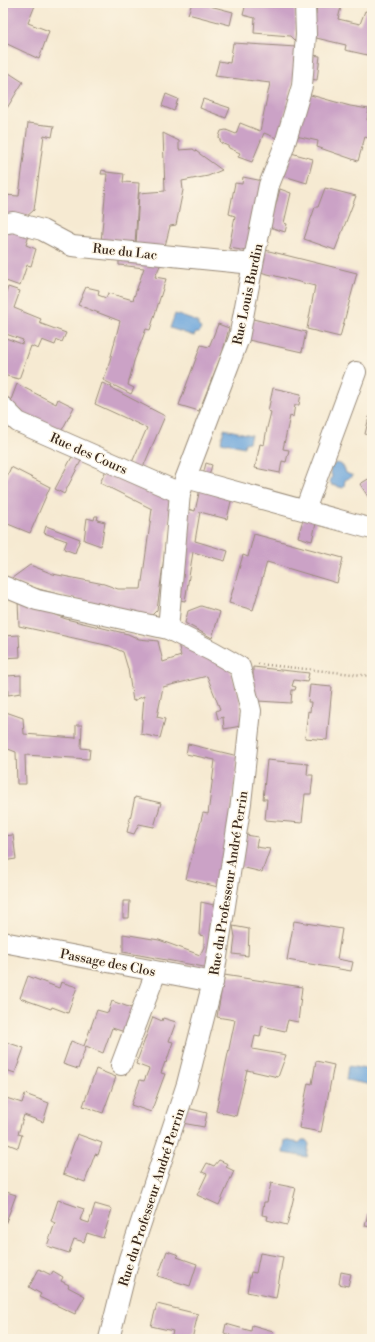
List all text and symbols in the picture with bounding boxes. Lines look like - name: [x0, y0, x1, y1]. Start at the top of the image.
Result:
- street label: Rue du Lac: [92, 241, 158, 263]
- street label: Rue Louis Burdin: [229, 242, 267, 346]
- street label: Rue des Cours: [47, 430, 130, 478]
- street label: Rue du Professeur André Perrin: [207, 790, 252, 976]
- street label: Passage des Clos: [59, 946, 157, 980]
- street label: Rue du Professeur André Perrin: [116, 1106, 188, 1288]

